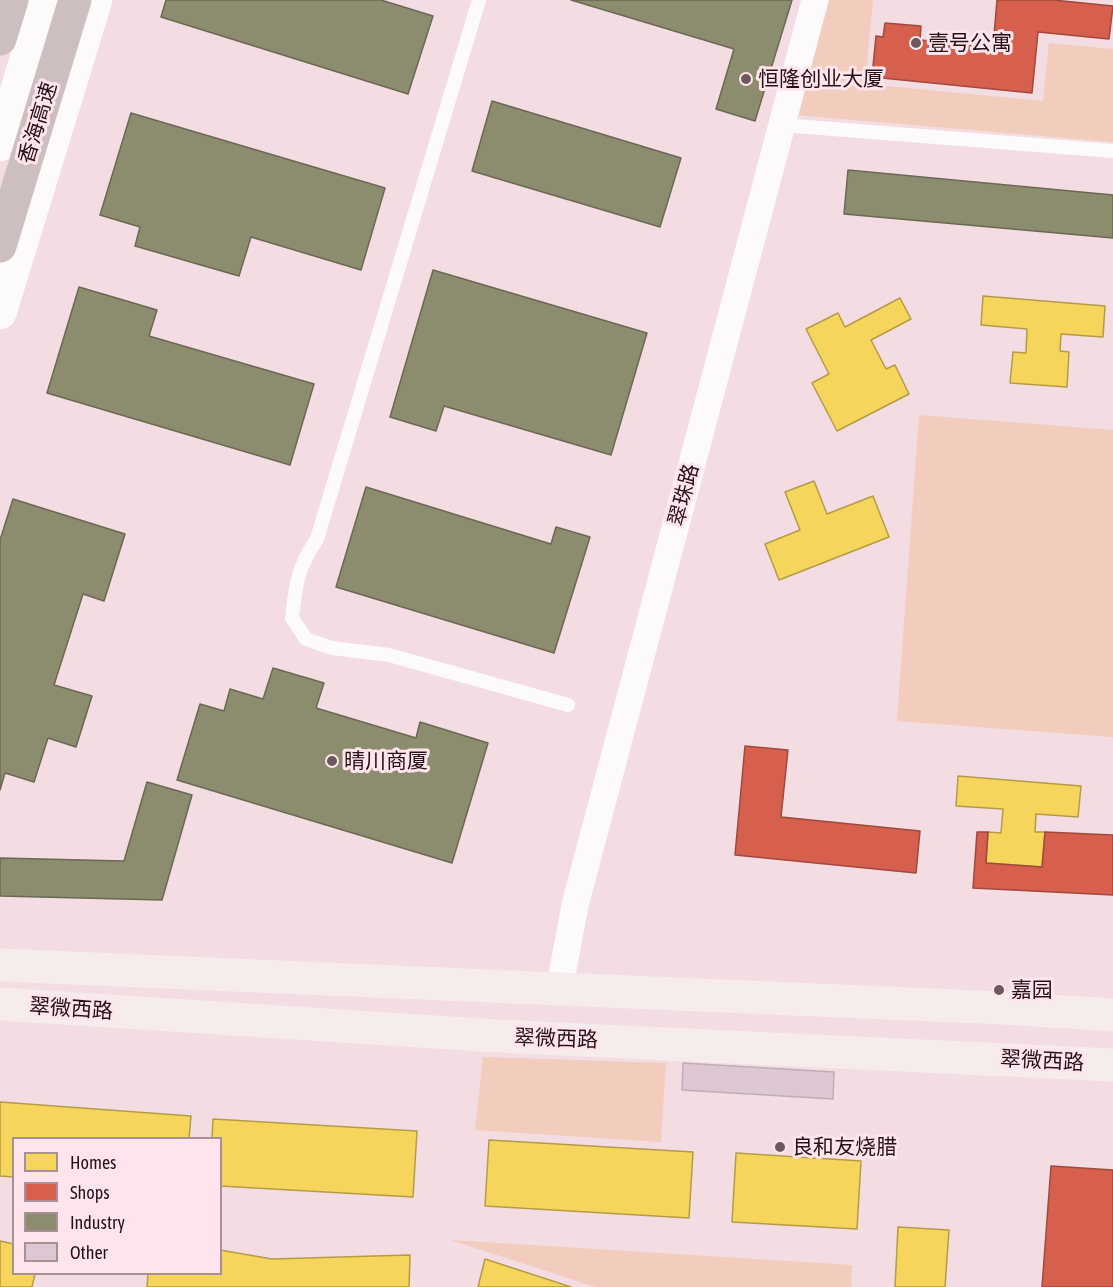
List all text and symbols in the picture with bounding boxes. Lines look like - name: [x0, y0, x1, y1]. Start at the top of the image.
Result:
- place label: 壹号公寓: [928, 30, 1012, 56]
- marker: 壹号公寓: [909, 36, 923, 50]
- place label: 恒隆创业大厦: [758, 66, 884, 92]
- marker: 恒隆创业大厦: [739, 72, 753, 86]
- street label: 香海高速: [14, 79, 62, 167]
- street label: 翠珠路: [664, 461, 704, 529]
- place label: 晴川商厦: [344, 748, 428, 774]
- marker: 晴川商厦: [325, 754, 339, 768]
- place label: 嘉园: [1011, 977, 1053, 1003]
- marker: 嘉园: [992, 983, 1006, 997]
- street label: 翠微西路: [28, 994, 114, 1024]
- street label: 翠微西路: [514, 1025, 598, 1053]
- street label: 翠微西路: [999, 1046, 1085, 1076]
- place label: 良和友烧腊: [792, 1134, 897, 1160]
- legend: [12, 1137, 222, 1275]
- marker: 良和友烧腊: [773, 1140, 787, 1154]
- text: Homes: [70, 1152, 116, 1173]
- text: Shops: [70, 1182, 110, 1203]
- text: Industry: [70, 1212, 125, 1233]
- text: Other: [70, 1242, 108, 1263]

